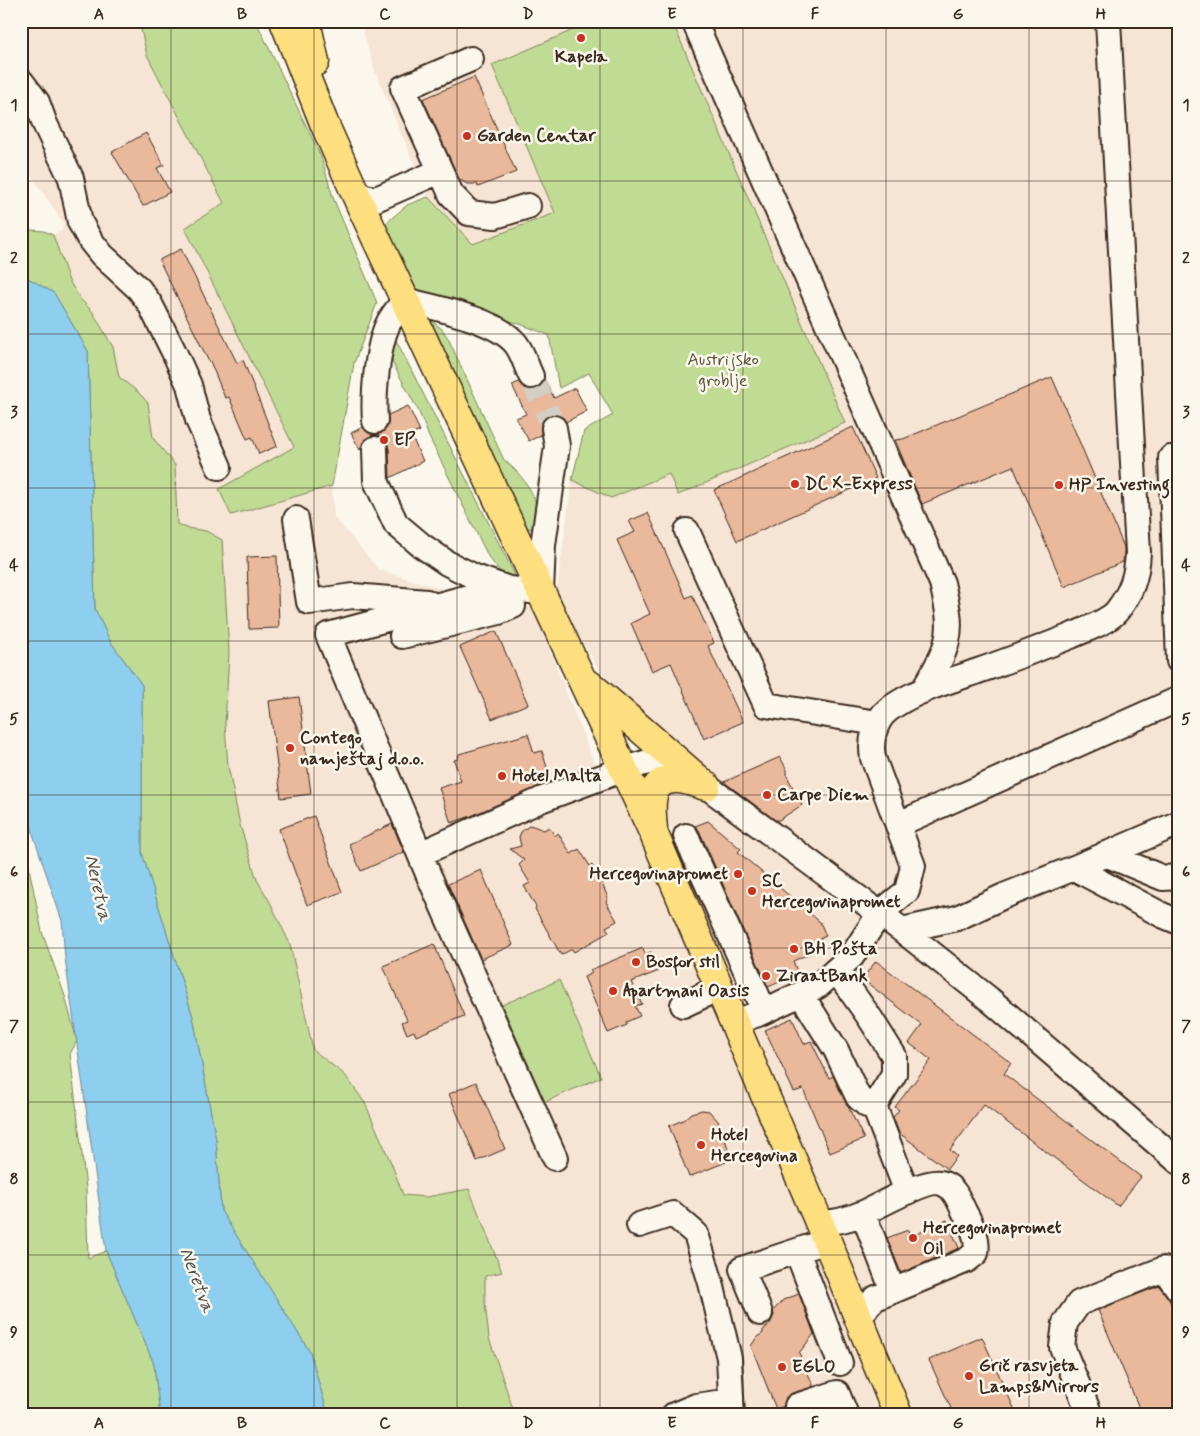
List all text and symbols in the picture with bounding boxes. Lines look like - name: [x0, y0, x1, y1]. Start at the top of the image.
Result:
- text: A: [94, 4, 104, 25]
- text: B: [237, 4, 247, 25]
- text: C: [379, 4, 391, 25]
- text: D: [522, 4, 534, 25]
- text: E: [667, 4, 677, 25]
- text: F: [811, 4, 820, 25]
- text: G: [953, 4, 964, 25]
- text: H: [1096, 4, 1107, 25]
- marker: Kapela: [575, 32, 587, 44]
- place label: Kapela: [555, 45, 608, 69]
- text: 1: [10, 95, 18, 116]
- text: 1: [1182, 95, 1190, 116]
- place label: Garden Centar: [477, 124, 596, 148]
- marker: Garden Centar: [461, 130, 473, 142]
- text: 2: [10, 248, 18, 269]
- text: 2: [1182, 248, 1190, 269]
- park label: Austrijsko groblje: [687, 348, 759, 393]
- text: 3: [10, 402, 18, 423]
- text: 3: [1182, 402, 1190, 423]
- place label: EP: [394, 428, 416, 452]
- marker: EP: [378, 434, 390, 446]
- place label: DC X-Express: [805, 472, 913, 496]
- place label: HP Investing: [1069, 473, 1170, 499]
- marker: DC X-Express: [789, 478, 801, 490]
- marker: HP Investing: [1053, 479, 1065, 491]
- text: 4: [9, 555, 19, 576]
- text: 4: [1181, 555, 1191, 576]
- text: 5: [9, 709, 19, 730]
- text: 5: [1181, 709, 1191, 730]
- place label: Contego namještaj d.o.o.: [300, 726, 424, 771]
- marker: Contego namještaj d.o.o.: [284, 742, 296, 754]
- place label: Hotel Malta: [512, 764, 602, 788]
- marker: Hotel Malta: [496, 770, 508, 782]
- place label: Carpe Diem: [777, 783, 869, 807]
- marker: Carpe Diem: [761, 789, 773, 801]
- water label: Neretva: [79, 853, 117, 924]
- text: 6: [10, 862, 18, 883]
- place label: Hercegovinapromet: [589, 862, 728, 886]
- text: 6: [1182, 862, 1190, 883]
- marker: Hercegovinapromet: [732, 868, 744, 880]
- place label: SC Hercegovinapromet: [762, 869, 901, 914]
- marker: SC Hercegovinapromet: [746, 885, 758, 897]
- place label: BH Pošta: [804, 937, 877, 961]
- marker: BH Pošta: [788, 943, 800, 955]
- place label: Bosfor stil: [646, 950, 720, 976]
- marker: Bosfor stil: [630, 956, 642, 968]
- place label: ZiraatBank: [776, 964, 868, 988]
- marker: ZiraatBank: [760, 970, 772, 982]
- place label: Apartmani Oasis: [623, 979, 749, 1004]
- marker: Apartmani Oasis: [607, 985, 619, 997]
- text: 7: [9, 1016, 19, 1037]
- text: 7: [1181, 1016, 1191, 1037]
- place label: Hotel Hercegovina: [711, 1123, 798, 1168]
- marker: Hotel Hercegovina: [695, 1139, 707, 1151]
- text: 8: [9, 1169, 19, 1190]
- text: 8: [1181, 1169, 1191, 1190]
- place label: Hercegovinapromet Oil: [923, 1216, 1062, 1261]
- marker: Hercegovinapromet Oil: [907, 1232, 919, 1244]
- water label: Neretva: [174, 1244, 220, 1316]
- text: 9: [10, 1322, 18, 1343]
- text: 9: [1182, 1322, 1190, 1343]
- place label: Grič rasvjeta Lamps&Mirrors: [979, 1354, 1099, 1399]
- place label: EGLO: [792, 1355, 836, 1379]
- marker: EGLO: [776, 1361, 788, 1373]
- marker: Grič rasvjeta Lamps&Mirrors: [963, 1370, 975, 1382]
- text: A: [94, 1413, 104, 1434]
- text: B: [237, 1413, 247, 1434]
- text: C: [379, 1413, 391, 1434]
- text: D: [522, 1413, 534, 1434]
- text: E: [667, 1413, 677, 1434]
- text: F: [811, 1413, 820, 1434]
- text: G: [953, 1413, 964, 1434]
- text: H: [1096, 1413, 1107, 1434]

